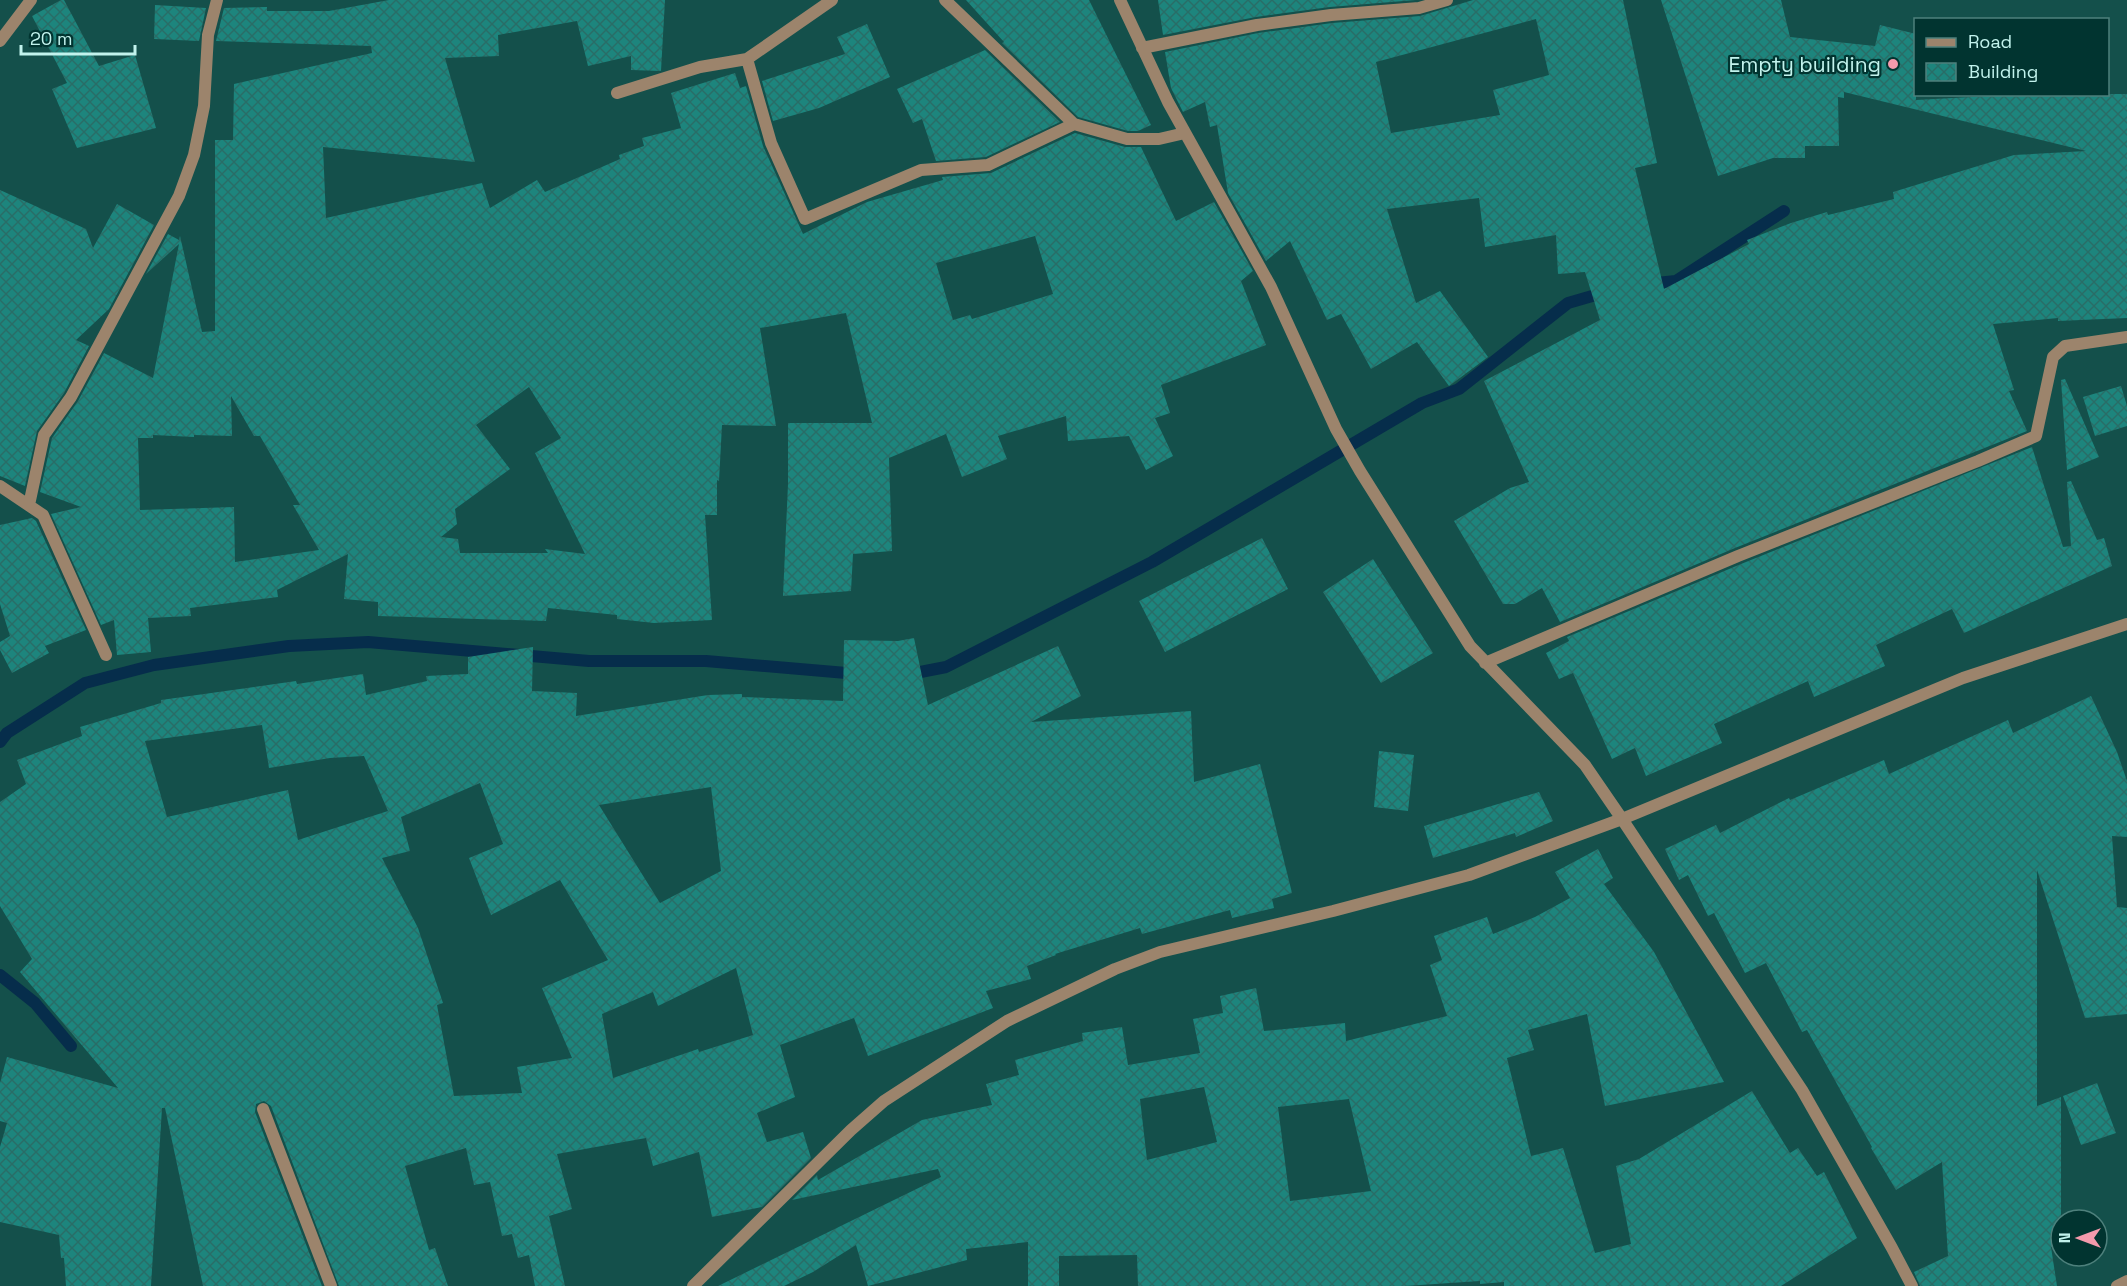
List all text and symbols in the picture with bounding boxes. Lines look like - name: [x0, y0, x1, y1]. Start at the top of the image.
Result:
- scale bar: [21, 18, 135, 56]
- legend: [1914, 18, 2109, 96]
- text: 20 m: [30, 27, 73, 50]
- text: Road: [1968, 30, 2012, 53]
- place label: Empty building: [1728, 51, 1881, 78]
- marker: Empty building: [1886, 57, 1900, 71]
- text: Building: [1968, 60, 2038, 83]
- north arrow: [2049, 1208, 2109, 1268]
- text: N: [2054, 1233, 2075, 1243]

